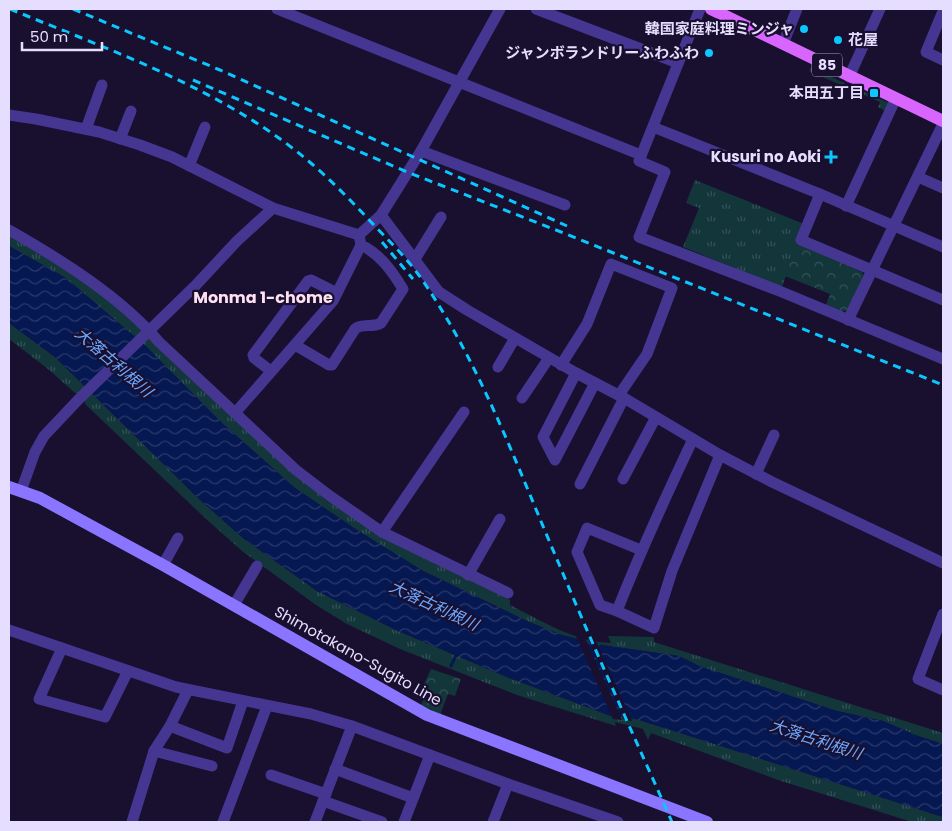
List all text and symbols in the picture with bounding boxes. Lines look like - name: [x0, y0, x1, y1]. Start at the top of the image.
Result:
- place label: 韓国家庭料理ミンジャ: [645, 18, 794, 39]
- scale bar: [22, 20, 102, 52]
- marker: 韓国家庭料理ミンジャ: [798, 23, 810, 35]
- text: 50 m: [30, 26, 68, 47]
- place label: 花屋: [848, 29, 878, 50]
- marker: 花屋: [832, 34, 844, 46]
- place label: ジャンボランドリーふわふわ: [505, 42, 699, 63]
- marker: ジャンボランドリーふわふわ: [703, 47, 715, 59]
- road number: 85: [812, 54, 842, 76]
- place label: 本田五丁目: [789, 82, 864, 103]
- marker: 本田五丁目: [868, 87, 880, 99]
- place label: Kusuri no Aoki: [711, 146, 821, 167]
- marker: Kusuri no Aoki: [825, 151, 837, 163]
- district label: Monma 1-chome: [193, 286, 333, 309]
- water label: 大落古利根川: [70, 322, 159, 404]
- water label: 大落古利根川: [385, 575, 484, 637]
- street label: Shimotakano-Sugito Line: [271, 601, 446, 710]
- water label: 大落古利根川: [767, 714, 867, 766]

